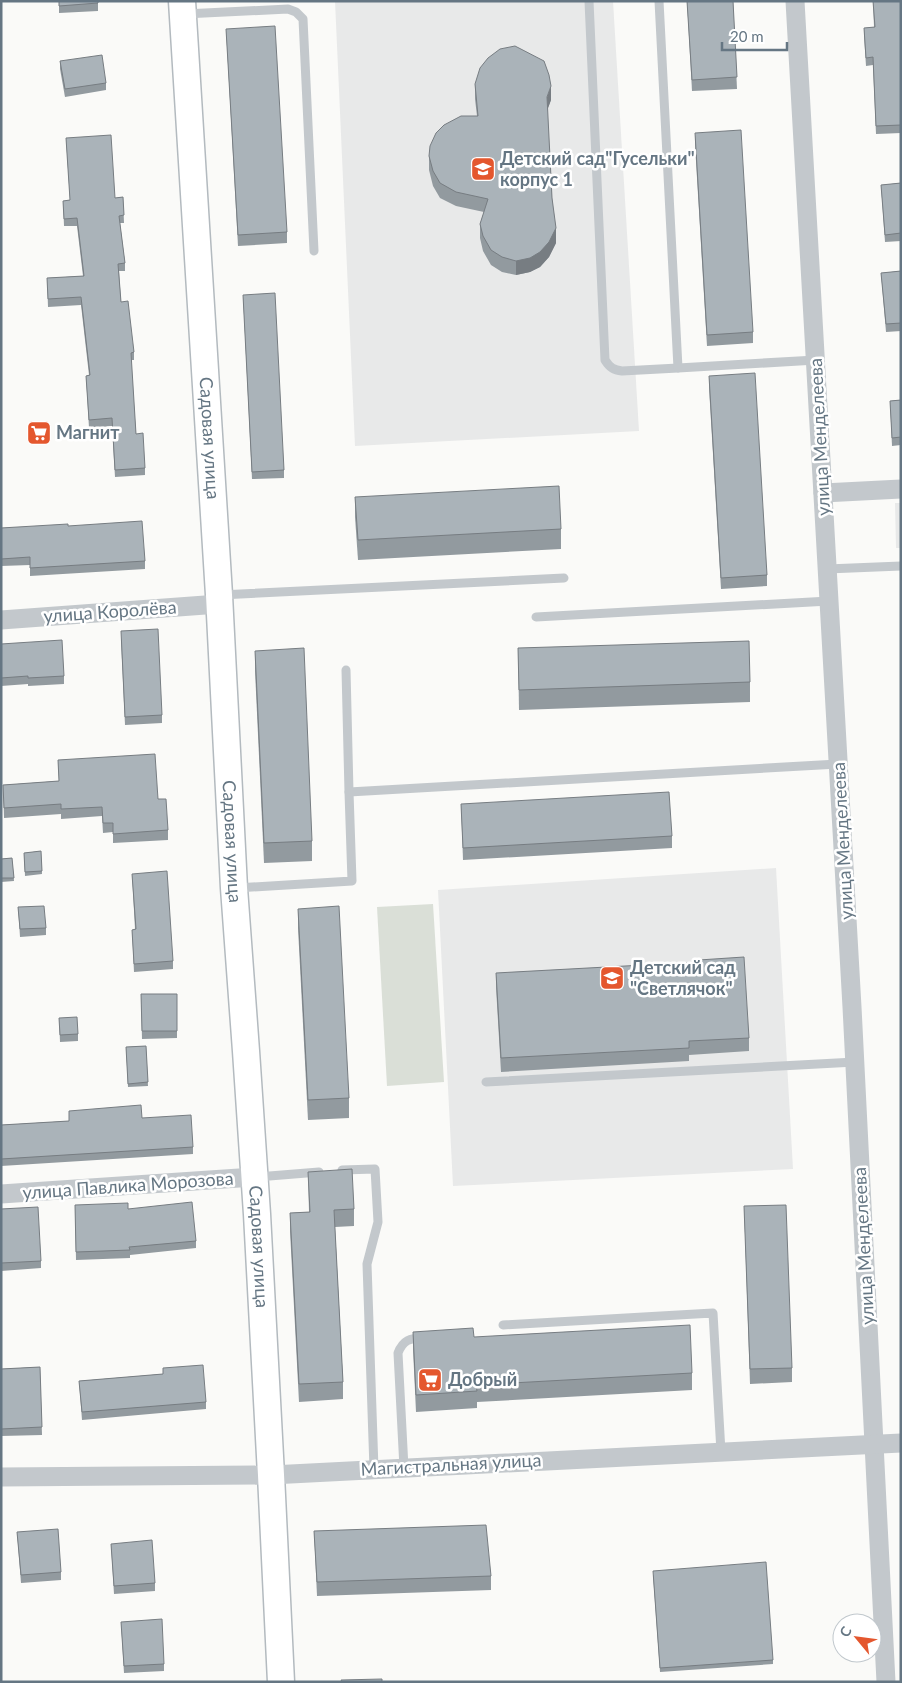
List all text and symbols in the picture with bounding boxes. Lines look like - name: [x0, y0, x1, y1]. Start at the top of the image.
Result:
- scale bar: [722, 20, 787, 52]
- text: 20 m: [730, 27, 764, 45]
- place label: Детский сад"Гусельки" корпус 1: [500, 147, 695, 190]
- school or university icon: Детский сад"Гусельки" корпус 1: [470, 156, 496, 182]
- street label: улица Менделеева: [804, 358, 834, 516]
- street label: Садовая улица: [195, 376, 225, 500]
- supermarket icon: Магнит: [26, 420, 52, 446]
- place label: Магнит: [56, 421, 120, 443]
- street label: улица Королёва: [43, 595, 177, 627]
- street label: улица Менделеева: [827, 762, 857, 920]
- street label: Садовая улица: [218, 780, 247, 904]
- place label: Детский сад "Светлячок": [630, 956, 736, 999]
- school or university icon: Детский сад "Светлячок": [599, 965, 625, 991]
- street label: улица Павлика Морозова: [22, 1167, 234, 1203]
- street label: улица Менделеева: [848, 1167, 878, 1325]
- street label: Садовая улица: [245, 1185, 274, 1308]
- supermarket icon: Добрый: [417, 1367, 443, 1393]
- place label: Добрый: [448, 1368, 517, 1390]
- street label: Магистральная улица: [360, 1448, 542, 1480]
- north arrow: [832, 1613, 882, 1663]
- text: С: [836, 1623, 855, 1640]

